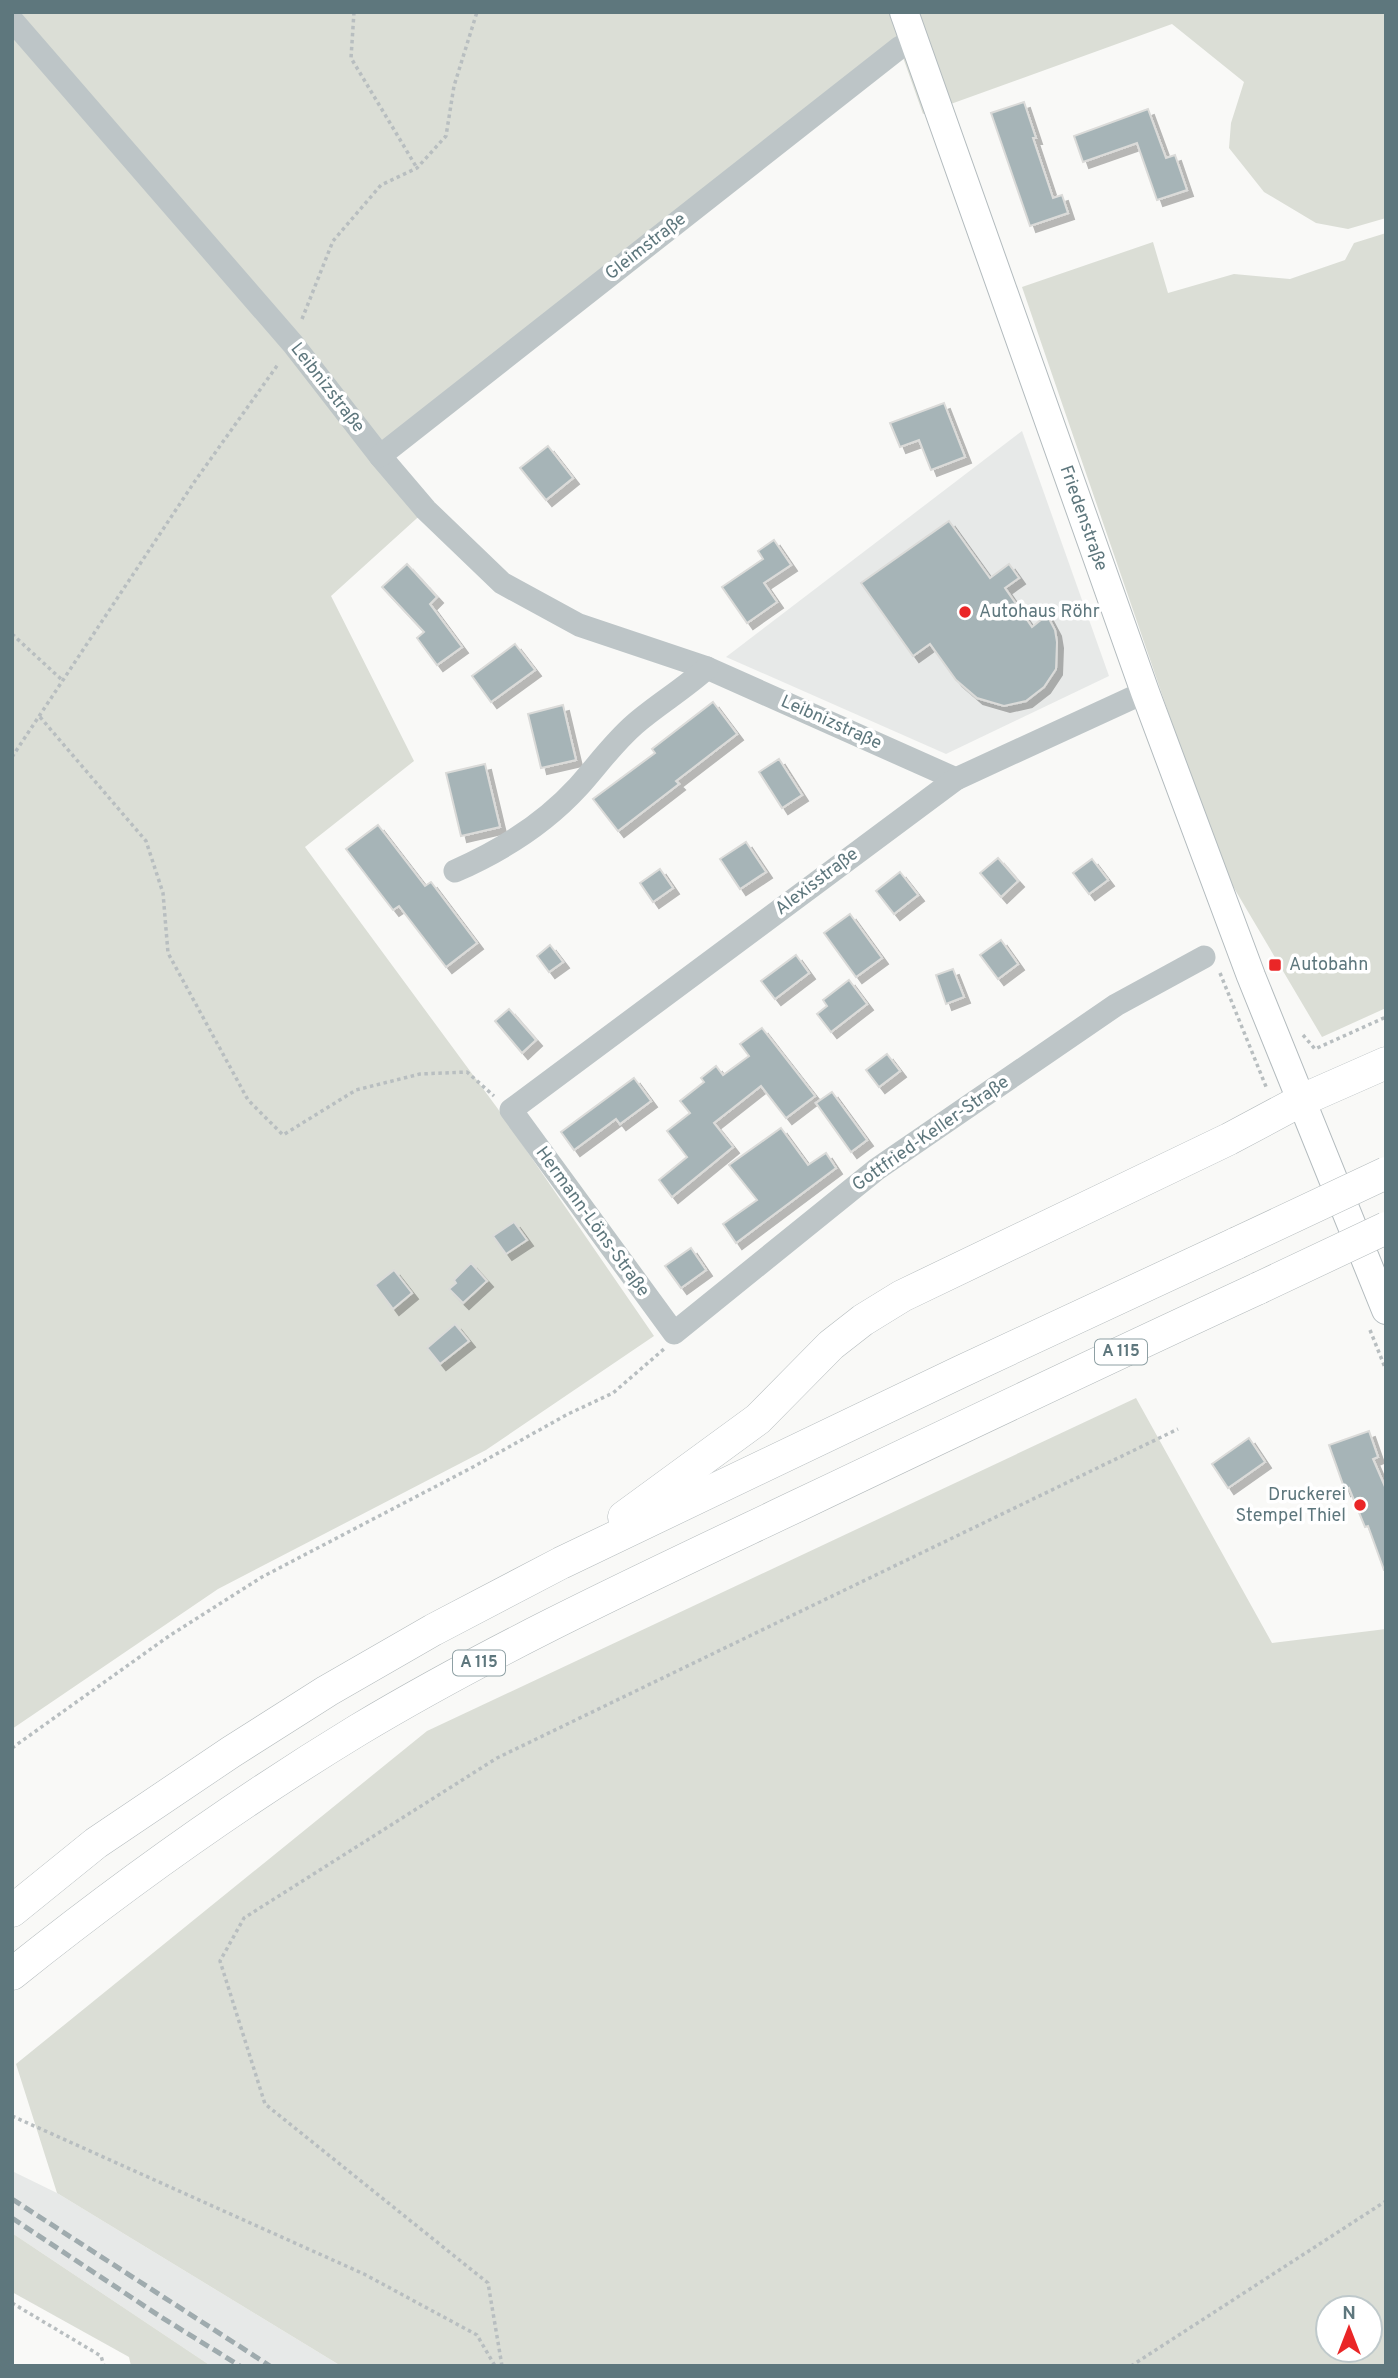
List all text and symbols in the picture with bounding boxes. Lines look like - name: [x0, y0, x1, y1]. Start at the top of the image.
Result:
- street label: Gleimstraße: [601, 208, 691, 286]
- street label: Leibnizstraße: [285, 338, 369, 438]
- street label: Friedenstraße: [1054, 462, 1113, 574]
- place label: Autohaus Röhr: [979, 601, 1100, 624]
- marker: Autohaus Röhr: [957, 604, 973, 620]
- street label: Leibnizstraße: [777, 691, 885, 755]
- street label: Alexisstraße: [771, 843, 863, 921]
- place label: Autobahn: [1289, 954, 1368, 977]
- marker: Autobahn: [1267, 957, 1283, 973]
- street label: Gottfried-Keller-Straße: [848, 1071, 1014, 1197]
- street label: Hermann-Löns-Straße: [530, 1142, 654, 1302]
- road number: A 115: [1095, 1340, 1147, 1364]
- place label: Druckerei Stempel Thiel: [1235, 1484, 1346, 1528]
- marker: Druckerei Stempel Thiel: [1352, 1497, 1368, 1513]
- road number: A 115: [453, 1651, 505, 1676]
- north arrow: [1314, 2294, 1384, 2364]
- text: N: [1342, 2302, 1356, 2326]

